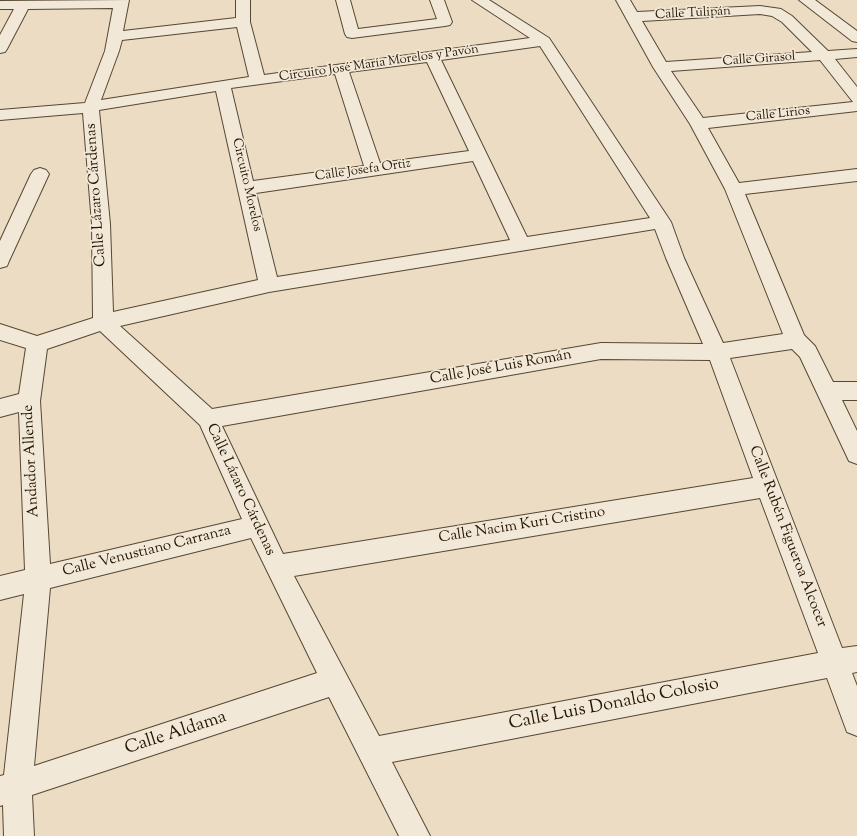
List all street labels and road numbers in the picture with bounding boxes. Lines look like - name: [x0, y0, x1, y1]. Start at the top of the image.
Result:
- street label: Calle Tulipán: [655, 4, 731, 24]
- street label: Circuito José María Morelos y Pavón: [278, 42, 480, 86]
- street label: Calle Girasol: [722, 50, 796, 70]
- street label: Calle Lirios: [745, 104, 811, 126]
- street label: Calle Lázaro Cárdenas: [83, 123, 111, 267]
- street label: Circuito Morelos: [228, 137, 264, 233]
- street label: Calle Josefa Ortiz: [314, 157, 412, 185]
- street label: Calle José Luis Román: [429, 347, 573, 389]
- street label: Andador Allende: [20, 404, 44, 518]
- street label: Calle Lázaro Cárdenas: [201, 421, 279, 559]
- street label: Calle Rubén Figueroa Alcocer: [744, 444, 830, 630]
- street label: Calle Nacim Kuri Cristino: [437, 504, 607, 548]
- street label: Calle Venustiano Carranza: [61, 522, 233, 582]
- street label: Calle Luis Donaldo Colosio: [507, 674, 721, 736]
- street label: Calle Aldama: [122, 707, 230, 761]

